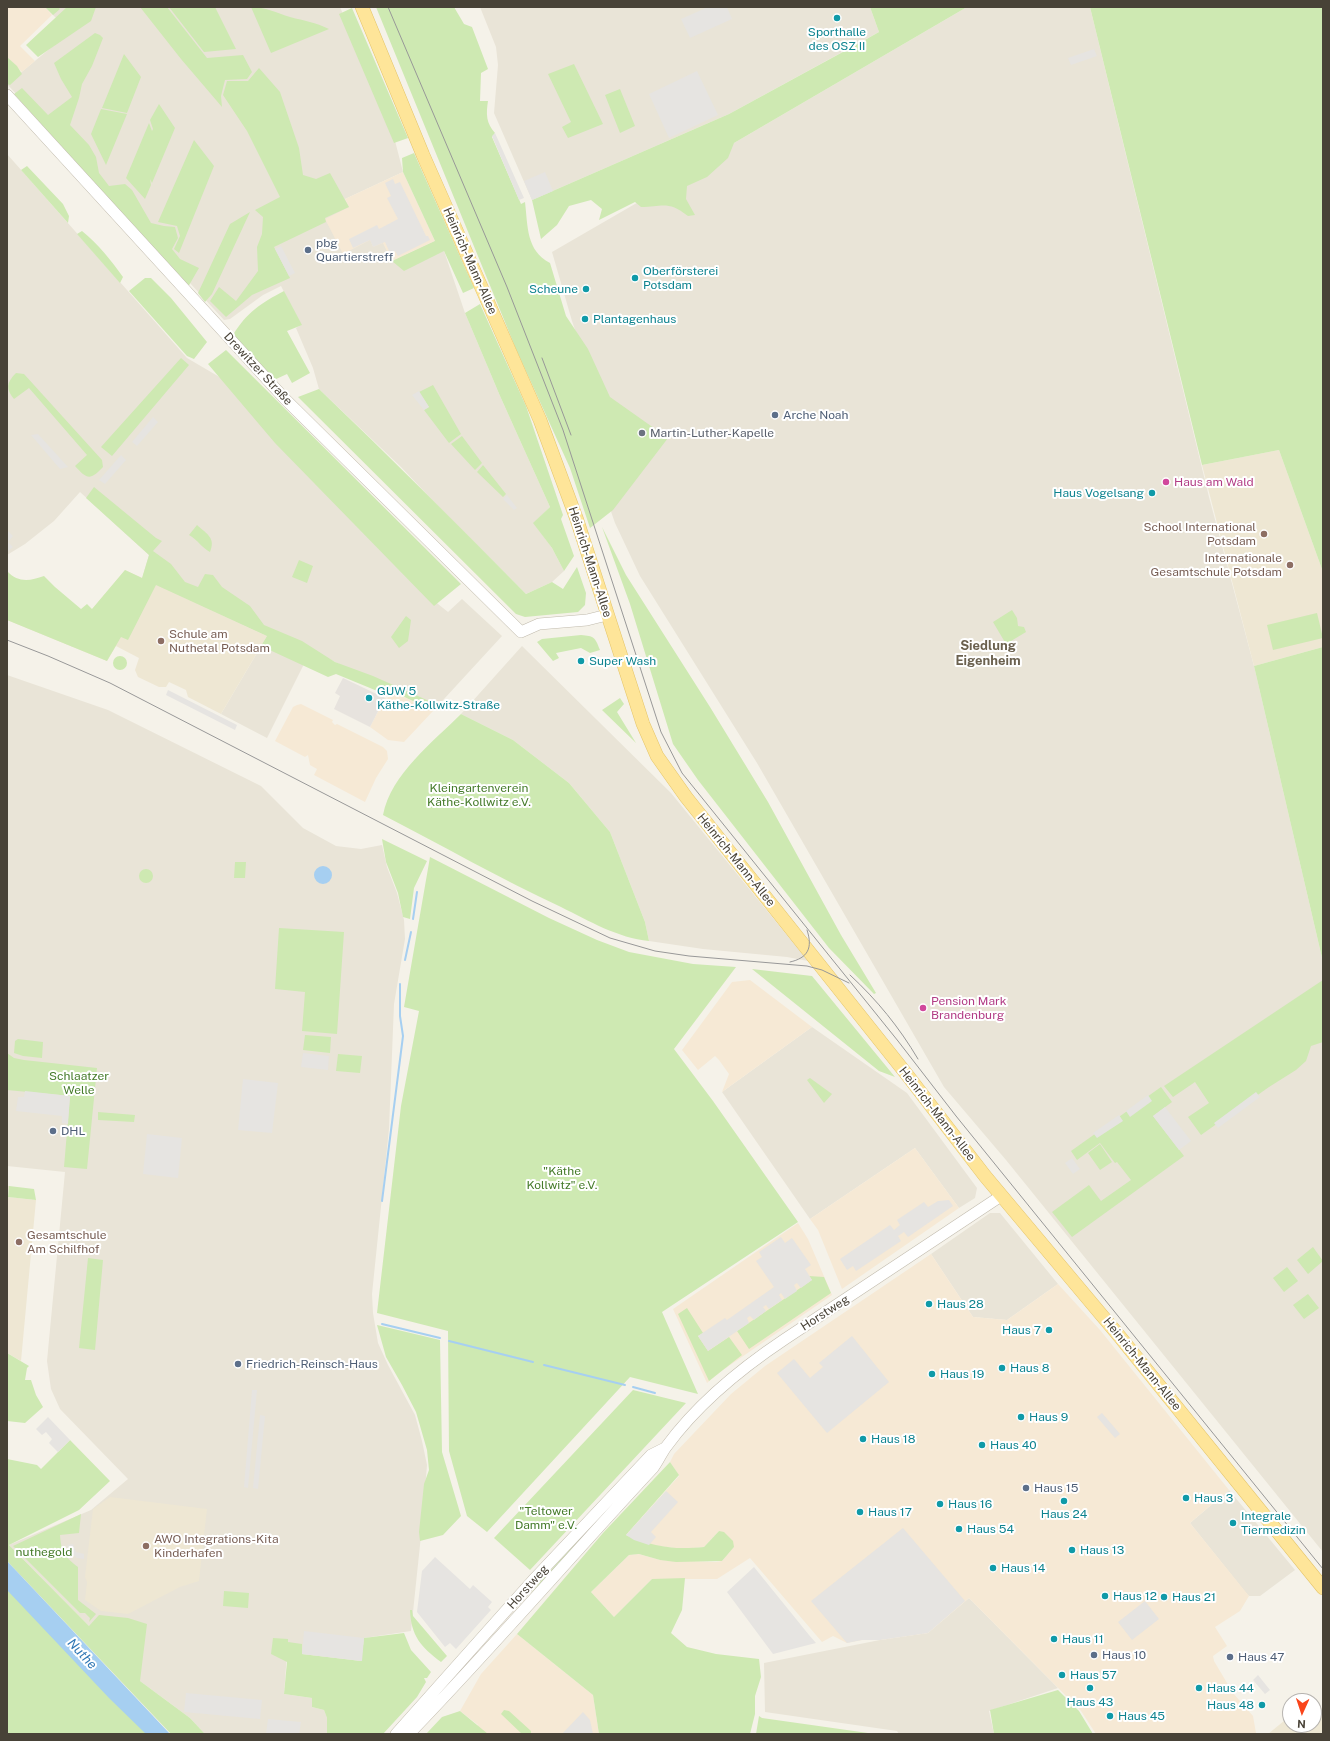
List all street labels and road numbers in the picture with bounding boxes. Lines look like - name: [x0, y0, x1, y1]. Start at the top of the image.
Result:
- street label: Heinrich-Mann-Allee: [440, 205, 500, 317]
- street label: Drewitzer Straße: [221, 330, 295, 408]
- street label: Heinrich-Mann-Allee: [565, 505, 615, 619]
- street label: Heinrich-Mann-Allee: [694, 811, 778, 909]
- street label: Heinrich-Mann-Allee: [896, 1064, 978, 1164]
- street label: Horstweg: [798, 1292, 852, 1334]
- street label: Heinrich-Mann-Allee: [1100, 1315, 1184, 1413]
- street label: Horstweg: [504, 1562, 552, 1612]

